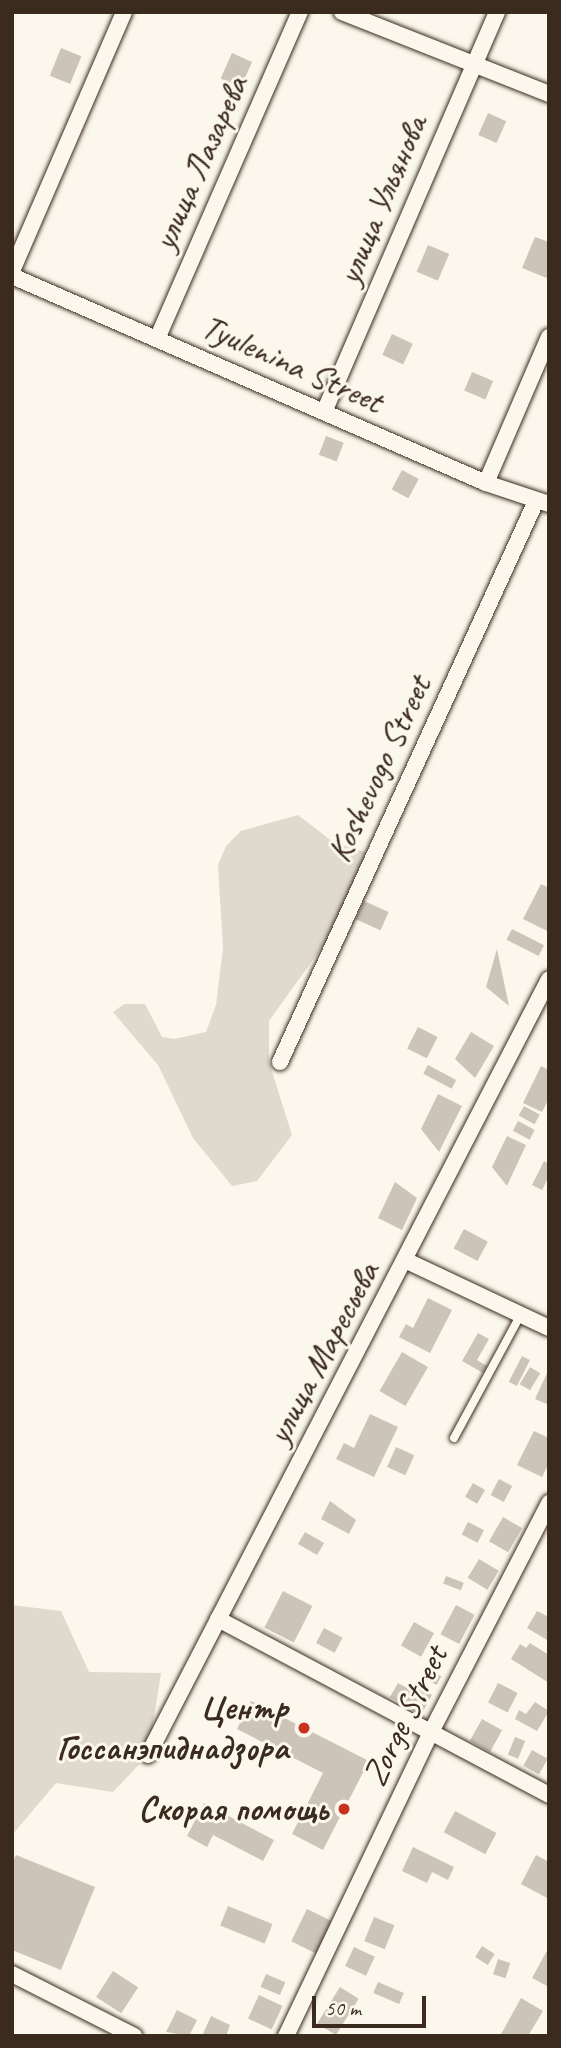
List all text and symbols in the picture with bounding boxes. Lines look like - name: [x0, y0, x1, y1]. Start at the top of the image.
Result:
- street label: улица Лазарева: [143, 69, 257, 257]
- street label: улица Ульянова: [328, 110, 436, 290]
- street label: Tyulenina Street: [195, 305, 389, 423]
- street label: Koshevogo Street: [318, 669, 440, 869]
- street label: улица Маресьева: [257, 1254, 389, 1452]
- street label: Zorge Street: [353, 1639, 457, 1793]
- place label: Центр Госсанэпиднадзора: [56, 1687, 288, 1769]
- marker: Центр Госсанэпиднадзора: [294, 1718, 314, 1738]
- place label: Скорая помощь: [136, 1788, 328, 1830]
- marker: Скорая помощь: [334, 1799, 354, 1819]
- scale bar: [316, 1982, 430, 2026]
- text: 50 m: [325, 1995, 361, 2021]

